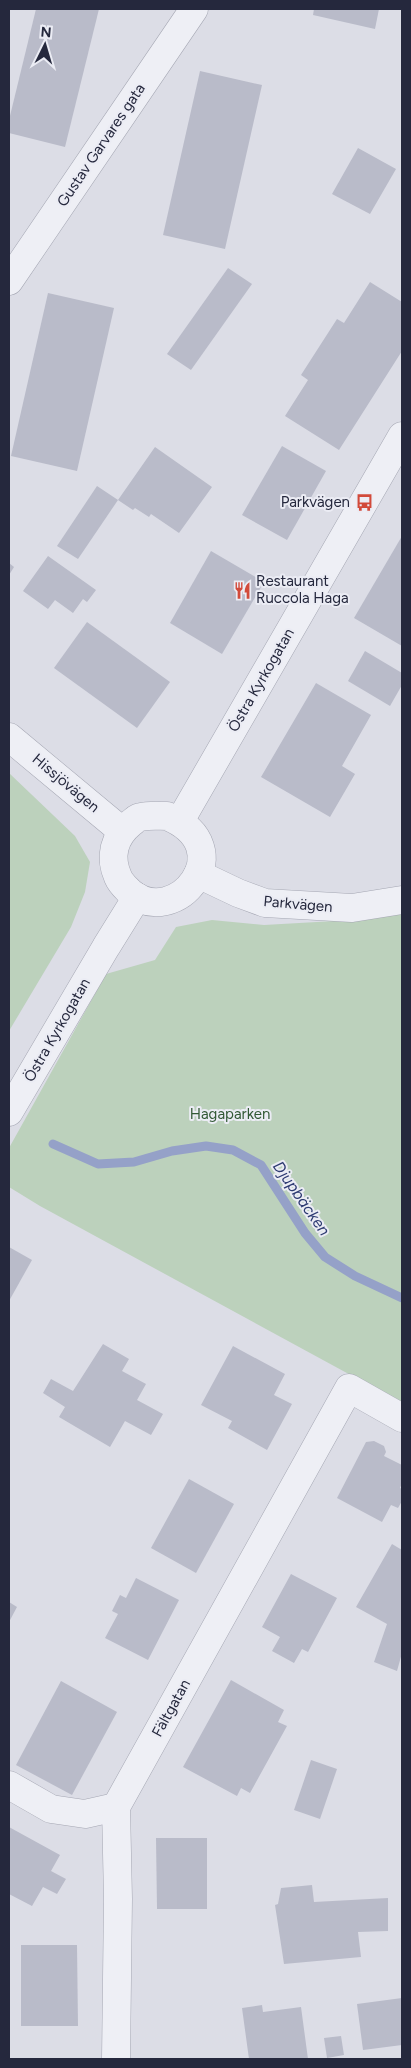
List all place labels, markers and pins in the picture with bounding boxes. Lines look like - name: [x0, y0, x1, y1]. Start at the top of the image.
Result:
- bus stop icon: Parkvägen: [354, 492, 374, 512]
- place label: Parkvägen: [281, 493, 350, 511]
- place label: Restaurant Ruccola Haga: [256, 572, 349, 607]
- restaurant icon: Restaurant Ruccola Haga: [232, 580, 252, 600]

